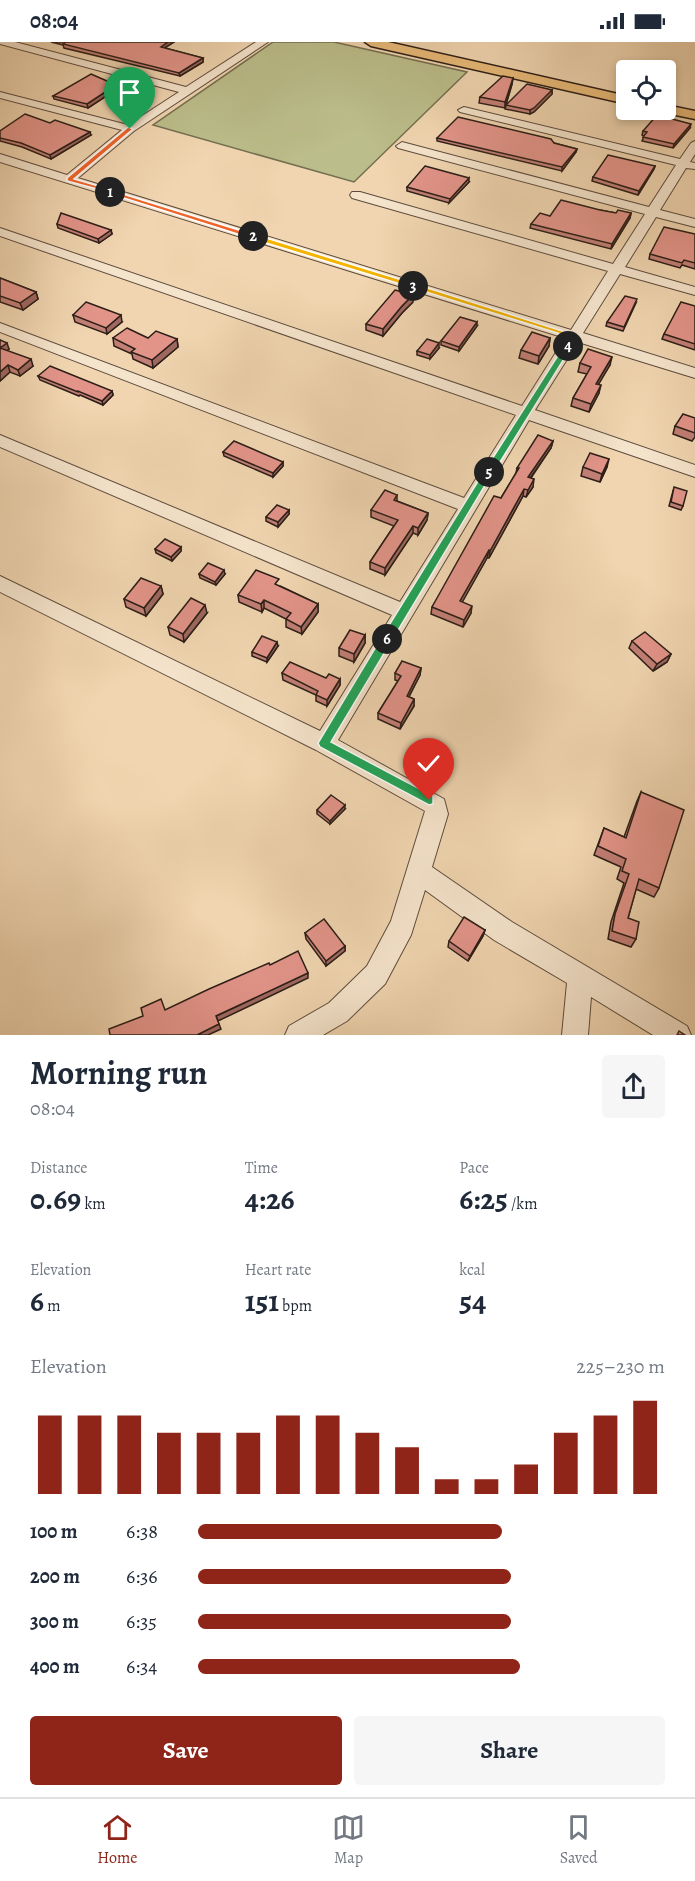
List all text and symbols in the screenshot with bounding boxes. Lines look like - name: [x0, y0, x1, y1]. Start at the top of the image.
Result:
- text: 08:04: [30, 6, 78, 36]
- map controls: [616, 60, 676, 120]
- button: locate: [616, 60, 676, 120]
- pin: [104, 67, 155, 129]
- icon: arrive: [113, 76, 146, 109]
- pin: 1: [95, 177, 125, 207]
- text: 1: [107, 181, 113, 203]
- pin: 2: [238, 221, 268, 251]
- text: 2: [249, 225, 257, 247]
- pin: 3: [398, 271, 428, 301]
- text: 3: [410, 275, 416, 297]
- pin: 4: [553, 331, 583, 361]
- text: 4: [564, 335, 572, 357]
- pin: 5: [474, 457, 504, 487]
- text: 5: [486, 461, 492, 483]
- pin: 6: [372, 624, 402, 654]
- text: 6: [383, 628, 391, 650]
- pin: [403, 738, 454, 800]
- icon: check: [412, 747, 445, 780]
- text: Morning run: [30, 1050, 207, 1095]
- button: share: [602, 1055, 665, 1118]
- text: 08:04: [30, 1095, 75, 1122]
- text: Distance: [30, 1157, 87, 1179]
- text: Time: [245, 1157, 278, 1179]
- text: Pace: [459, 1157, 489, 1179]
- text: 0.69: [30, 1179, 81, 1219]
- text: 4:26: [245, 1179, 294, 1219]
- text: 6:25: [459, 1179, 508, 1219]
- text: km: [81, 1193, 106, 1215]
- text: /km: [508, 1193, 537, 1215]
- text: Elevation: [30, 1259, 91, 1281]
- text: Heart rate: [245, 1259, 311, 1281]
- text: kcal: [459, 1259, 485, 1281]
- text: 6: [30, 1281, 44, 1321]
- text: 151: [245, 1281, 279, 1321]
- text: 54: [459, 1281, 486, 1321]
- text: m: [44, 1295, 61, 1317]
- text: bpm: [279, 1295, 312, 1317]
- text: Elevation: [30, 1353, 107, 1380]
- text: 225–230 m: [576, 1353, 665, 1380]
- text: 100 m: [30, 1518, 78, 1545]
- text: 6:38: [126, 1518, 158, 1545]
- text: 200 m: [30, 1563, 80, 1590]
- text: 6:36: [126, 1563, 158, 1590]
- text: 300 m: [30, 1608, 79, 1635]
- text: 6:35: [126, 1608, 157, 1635]
- text: 400 m: [30, 1653, 80, 1680]
- text: 6:34: [126, 1653, 157, 1680]
- button: Save: [30, 1716, 342, 1785]
- button: Share: [354, 1716, 665, 1785]
- tab: Home: [97, 1811, 138, 1869]
- tab: Map: [332, 1811, 365, 1869]
- tab: Saved: [560, 1811, 598, 1869]

